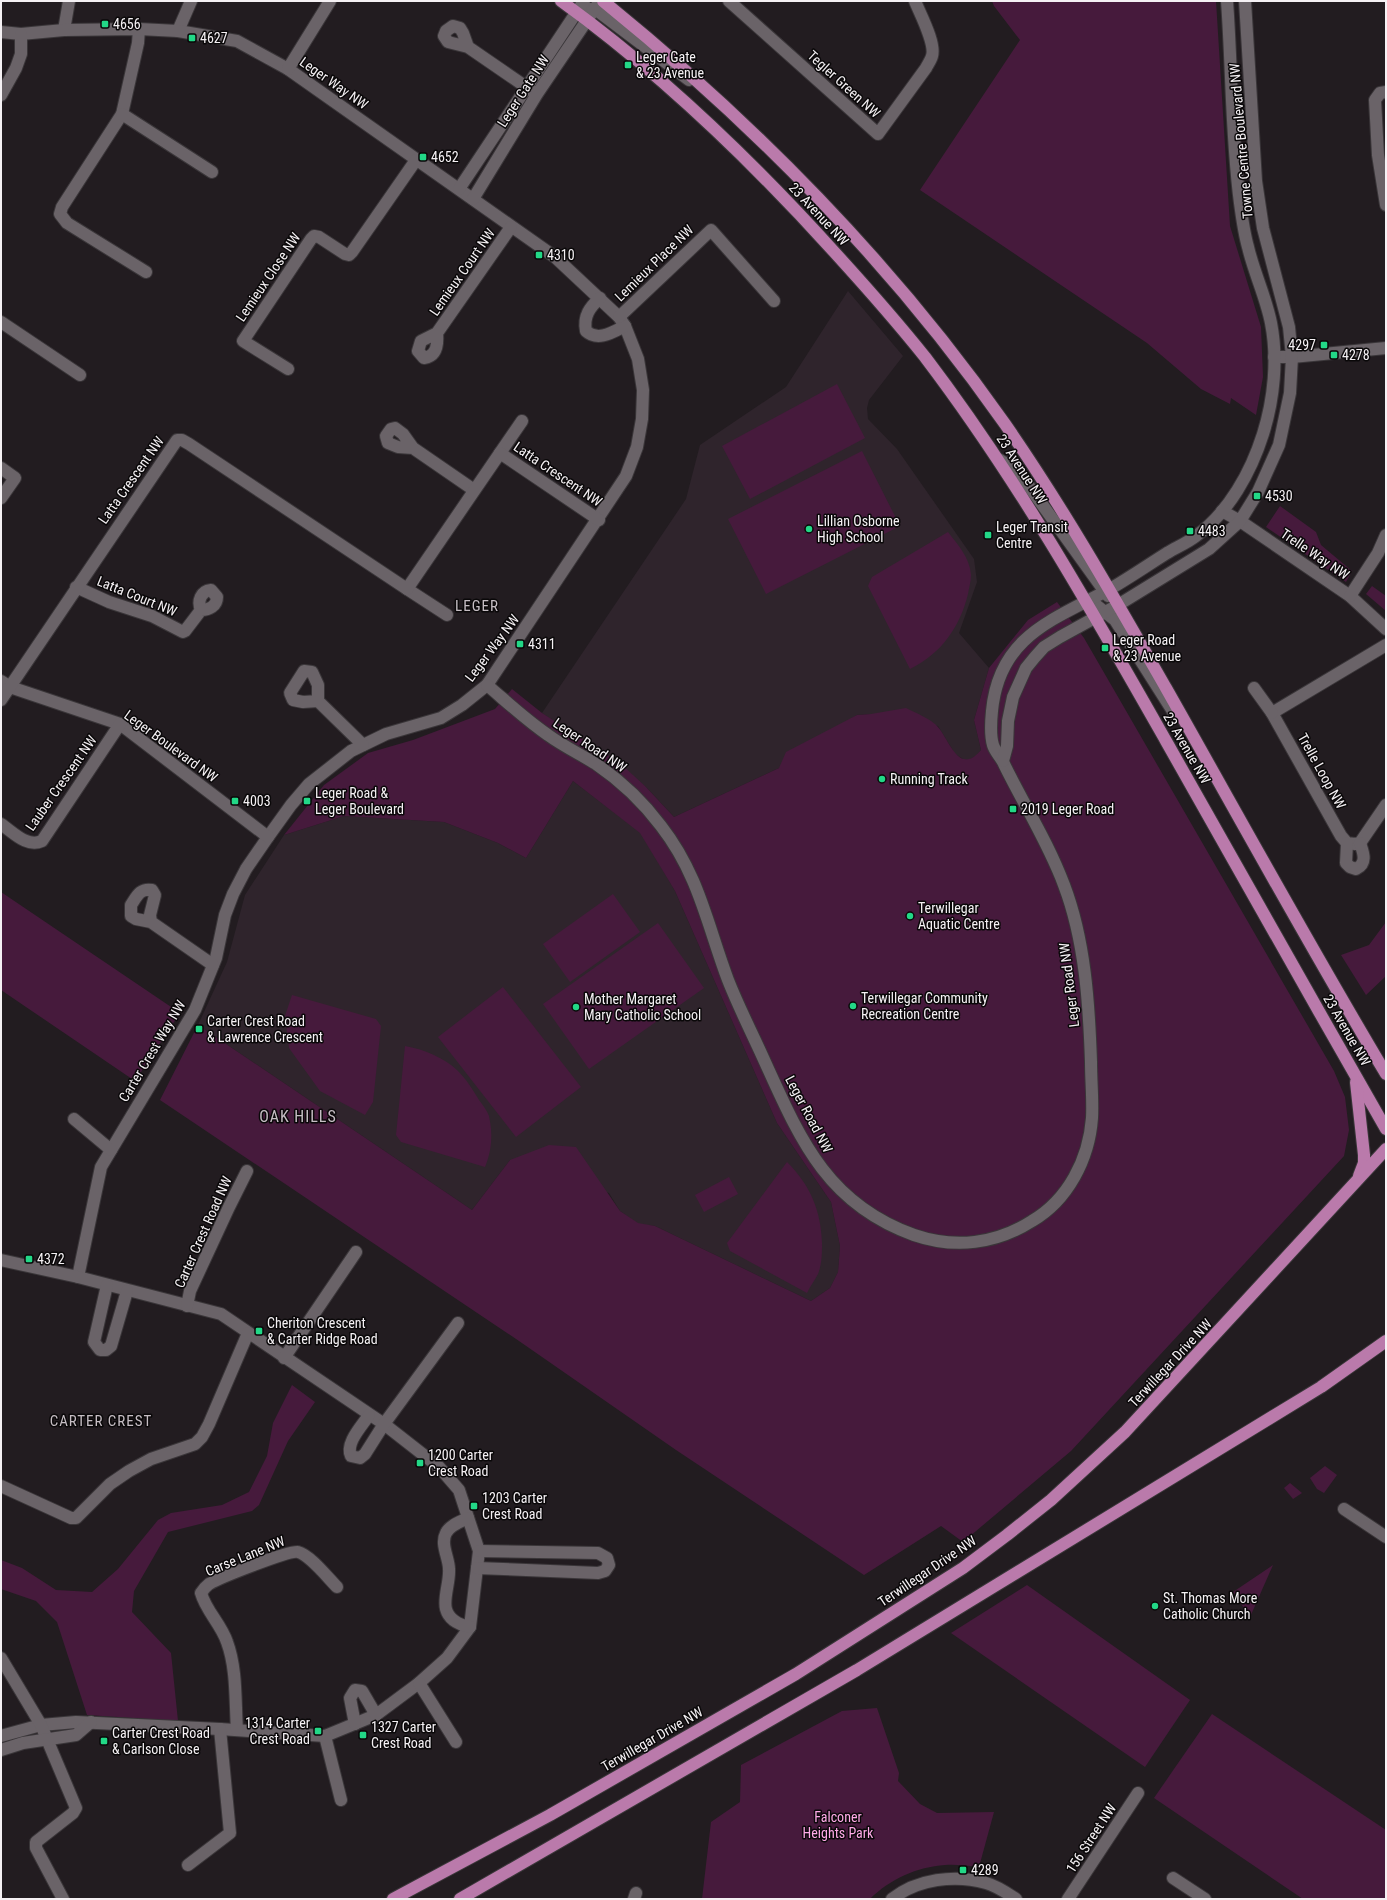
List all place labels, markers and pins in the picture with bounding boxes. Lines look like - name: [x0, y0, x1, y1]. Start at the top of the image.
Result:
- place label: 4656: [113, 16, 141, 32]
- marker: 4656: [100, 19, 110, 29]
- place label: 4627: [200, 30, 228, 46]
- marker: 4627: [187, 33, 197, 43]
- place label: Leger Gate & 23 Avenue: [636, 49, 705, 81]
- marker: Leger Gate & 23 Avenue: [623, 60, 633, 70]
- place label: 4652: [431, 149, 459, 165]
- marker: 4652: [418, 152, 428, 162]
- place label: 4310: [547, 247, 575, 263]
- marker: 4310: [534, 250, 544, 260]
- place label: 4297: [1288, 337, 1316, 353]
- marker: 4297: [1319, 340, 1329, 350]
- place label: 4278: [1342, 347, 1370, 363]
- marker: 4278: [1329, 350, 1339, 360]
- place label: 4530: [1265, 488, 1293, 504]
- marker: 4530: [1252, 491, 1262, 501]
- place label: Lillian Osborne High School: [817, 513, 900, 545]
- place label: Leger Transit Centre: [996, 519, 1068, 551]
- place label: 4483: [1198, 523, 1226, 539]
- marker: Lillian Osborne High School: [804, 524, 814, 534]
- marker: 4483: [1185, 526, 1195, 536]
- marker: Leger Transit Centre: [983, 530, 993, 540]
- place label: Leger Road & 23 Avenue: [1113, 632, 1182, 664]
- place label: 4311: [528, 636, 556, 652]
- marker: 4311: [515, 639, 525, 649]
- marker: Leger Road & 23 Avenue: [1100, 643, 1110, 653]
- place label: Running Track: [890, 771, 969, 787]
- marker: Running Track: [877, 774, 887, 784]
- place label: Leger Road & Leger Boulevard: [315, 785, 404, 817]
- place label: 4003: [243, 793, 271, 809]
- marker: 4003: [230, 796, 240, 806]
- marker: Leger Road & Leger Boulevard: [302, 796, 312, 806]
- place label: 2019 Leger Road: [1021, 801, 1114, 817]
- marker: 2019 Leger Road: [1008, 804, 1018, 814]
- place label: Terwillegar Aquatic Centre: [918, 900, 1000, 932]
- marker: Terwillegar Aquatic Centre: [905, 911, 915, 921]
- place label: Terwillegar Community Recreation Centre: [861, 990, 988, 1022]
- place label: Mother Margaret Mary Catholic School: [584, 991, 701, 1023]
- marker: Terwillegar Community Recreation Centre: [848, 1001, 858, 1011]
- marker: Mother Margaret Mary Catholic School: [571, 1002, 581, 1012]
- place label: Carter Crest Road & Lawrence Crescent: [207, 1013, 323, 1045]
- marker: Carter Crest Road & Lawrence Crescent: [194, 1024, 204, 1034]
- place label: 4372: [37, 1251, 65, 1267]
- marker: 4372: [24, 1254, 34, 1264]
- place label: Cheriton Crescent & Carter Ridge Road: [267, 1315, 378, 1347]
- marker: Cheriton Crescent & Carter Ridge Road: [254, 1326, 264, 1336]
- place label: 1200 Carter Crest Road: [428, 1447, 493, 1479]
- marker: 1200 Carter Crest Road: [415, 1458, 425, 1468]
- place label: 1203 Carter Crest Road: [482, 1490, 547, 1522]
- marker: 1203 Carter Crest Road: [469, 1501, 479, 1511]
- place label: St. Thomas More Catholic Church: [1163, 1590, 1258, 1622]
- marker: St. Thomas More Catholic Church: [1150, 1601, 1160, 1611]
- place label: 1314 Carter Crest Road: [245, 1715, 310, 1747]
- place label: 1327 Carter Crest Road: [371, 1719, 436, 1751]
- place label: Carter Crest Road & Carlson Close: [112, 1725, 210, 1757]
- marker: 1314 Carter Crest Road: [313, 1726, 323, 1736]
- marker: 1327 Carter Crest Road: [358, 1730, 368, 1740]
- marker: Carter Crest Road & Carlson Close: [99, 1736, 109, 1746]
- place label: 4289: [971, 1862, 999, 1878]
- marker: 4289: [958, 1865, 968, 1875]

